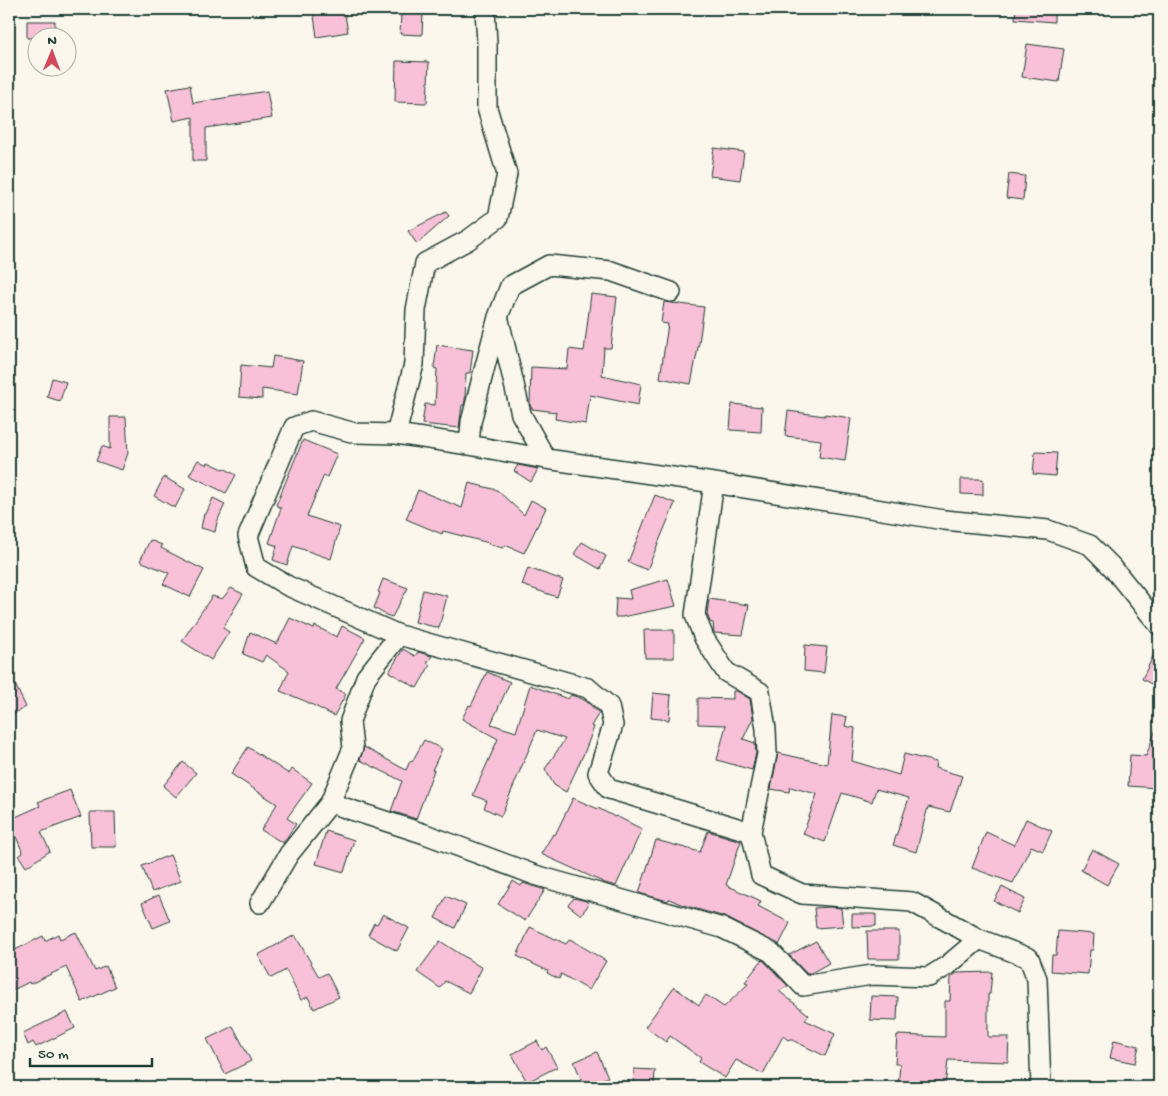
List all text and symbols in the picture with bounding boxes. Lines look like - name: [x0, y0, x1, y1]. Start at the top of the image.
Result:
- north arrow: [28, 28, 78, 78]
- text: N: [47, 33, 57, 50]
- scale bar: [30, 1036, 152, 1068]
- text: 50 m: [38, 1046, 69, 1064]

